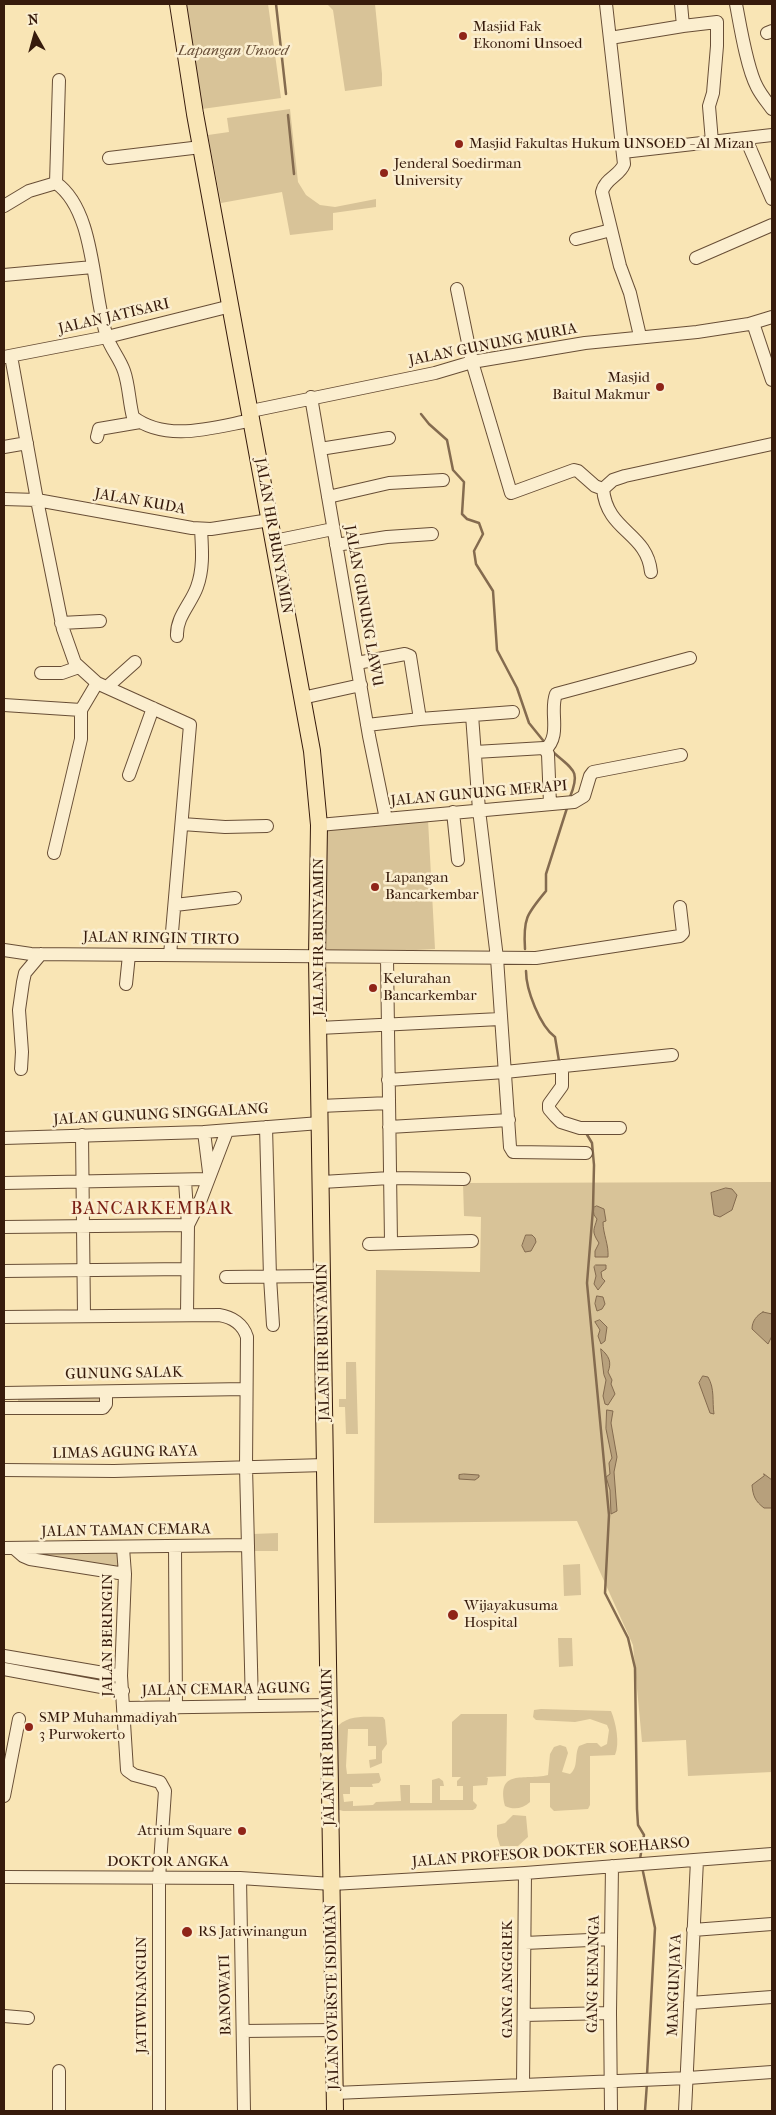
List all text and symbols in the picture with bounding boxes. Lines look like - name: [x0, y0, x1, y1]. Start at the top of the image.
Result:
- north arrow: [10, 10, 60, 60]
- text: N: [27, 11, 39, 29]
- place label: Masjid Fak Ekonomi Unsoed: [473, 18, 583, 53]
- marker: Masjid Fak Ekonomi Unsoed: [457, 30, 469, 42]
- park label: Lapangan Unsoed: [178, 42, 288, 60]
- place label: Masjid Fakultas Hukum UNSOED - Al Mizan: [469, 135, 754, 153]
- marker: Masjid Fakultas Hukum UNSOED - Al Mizan: [453, 138, 465, 150]
- place label: Jenderal Soedirman University: [394, 155, 522, 190]
- marker: Jenderal Soedirman University: [378, 167, 390, 179]
- street label: JALAN JATISARI: [57, 295, 171, 339]
- street label: JALAN GUNUNG MURIA: [407, 320, 579, 370]
- place label: Masjid Baitul Makmur: [552, 369, 650, 404]
- marker: Masjid Baitul Makmur: [654, 381, 666, 393]
- street label: JALAN HR BUNYAMIN: [250, 457, 296, 615]
- street label: JALAN KUDA: [93, 485, 187, 519]
- street label: JALAN GUNUNG LAWU: [340, 524, 386, 688]
- street label: JALAN GUNUNG MERAPI: [390, 777, 568, 811]
- street label: JALAN HR BUNYAMIN: [310, 858, 328, 1016]
- place label: Lapangan Bancarkembar: [385, 869, 479, 904]
- marker: Lapangan Bancarkembar: [369, 881, 381, 893]
- street label: JALAN RINGIN TIRTO: [83, 929, 239, 949]
- place label: Kelurahan Bancarkembar: [383, 970, 477, 1005]
- marker: Kelurahan Bancarkembar: [367, 982, 379, 994]
- street label: JALAN GUNUNG SINGGALANG: [53, 1100, 269, 1130]
- district label: BANCARKEMBAR: [69, 1199, 235, 1221]
- street label: JALAN HR BUNYAMIN: [314, 1263, 334, 1421]
- street label: GUNUNG SALAK: [65, 1364, 183, 1384]
- street label: LIMAS AGUNG RAYA: [52, 1443, 198, 1463]
- street label: JALAN TAMAN CEMARA: [41, 1521, 211, 1541]
- street label: JALAN BERINGIN: [99, 1573, 117, 1697]
- place label: Wijayakusuma Hospital: [464, 1597, 558, 1632]
- marker: Wijayakusuma Hospital: [446, 1608, 460, 1622]
- street label: JALAN HR BUNYAMIN: [319, 1668, 339, 1826]
- street label: JALAN CEMARA AGUNG: [141, 1680, 311, 1700]
- place label: SMP Muhammadiyah 3 Purwokerto: [39, 1709, 178, 1744]
- marker: SMP Muhammadiyah 3 Purwokerto: [23, 1721, 35, 1733]
- place label: Atrium Square: [138, 1822, 232, 1840]
- marker: Atrium Square: [236, 1825, 248, 1837]
- street label: JALAN PROFESOR DOKTER SOEHARSO: [411, 1834, 691, 1872]
- street label: DOKTOR ANGKA: [107, 1853, 229, 1871]
- street label: JALAN OVERSTE ISDIMAN: [322, 1904, 344, 2090]
- street label: GANG KENANGA: [584, 1915, 604, 2033]
- street label: GANG ANGGREK: [499, 1920, 517, 2038]
- place label: RS Jatiwinangun: [198, 1923, 307, 1941]
- marker: RS Jatiwinangun: [180, 1925, 194, 1939]
- street label: MANGUNJAYA: [664, 1933, 686, 2037]
- street label: JATIWINANGUN: [133, 1936, 151, 2054]
- street label: BANOWATI: [216, 1954, 236, 2036]

